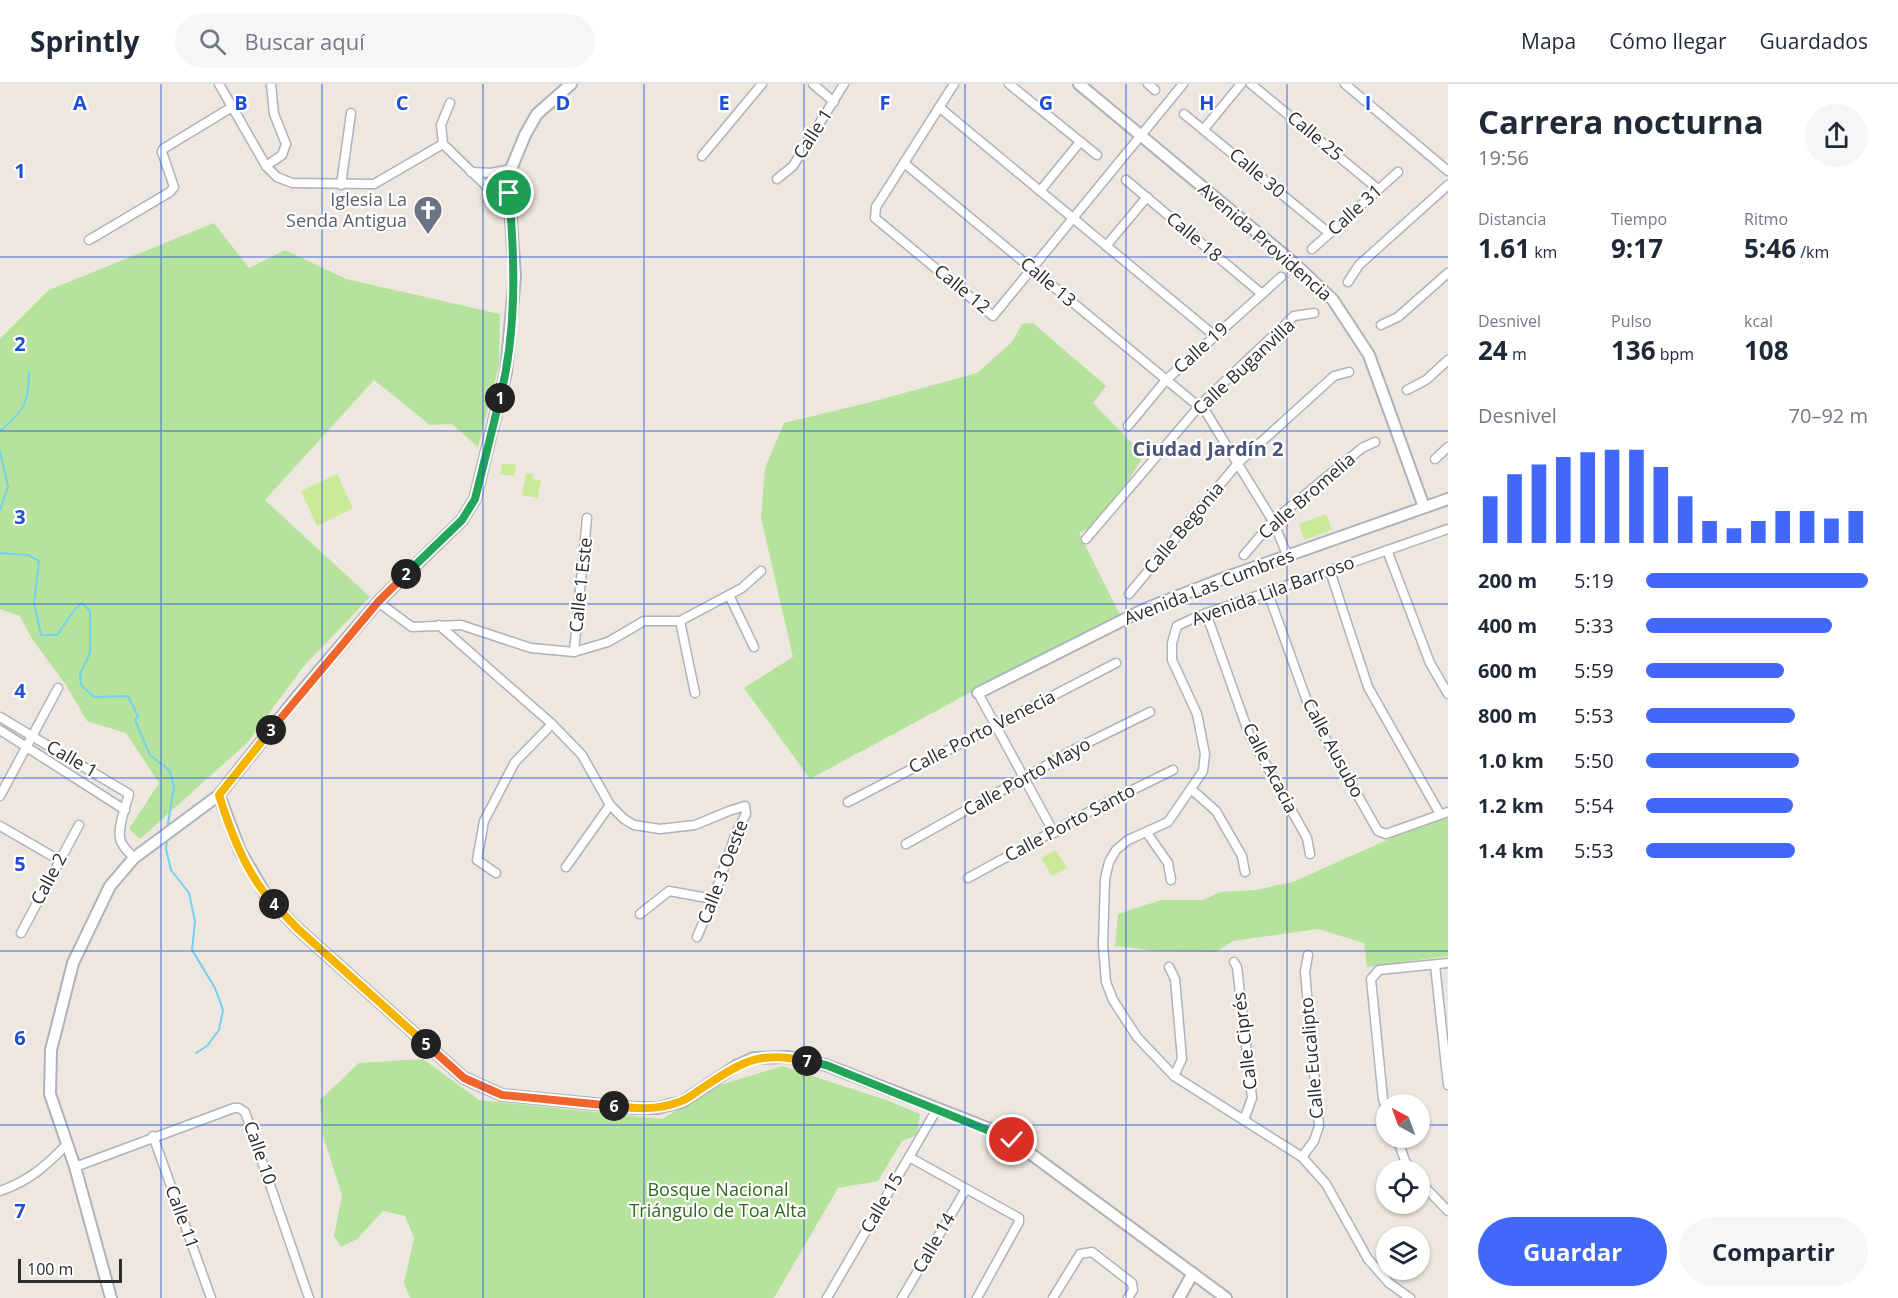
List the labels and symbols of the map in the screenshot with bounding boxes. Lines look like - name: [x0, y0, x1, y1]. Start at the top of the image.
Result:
- text: A: [73, 89, 87, 116]
- text: B: [234, 89, 248, 116]
- text: C: [396, 89, 409, 116]
- text: D: [556, 89, 570, 116]
- text: E: [718, 89, 730, 116]
- text: F: [880, 89, 890, 116]
- text: G: [1039, 89, 1053, 116]
- text: H: [1199, 89, 1215, 116]
- text: I: [1365, 89, 1371, 116]
- street label: Calle 1: [787, 104, 837, 163]
- street label: Calle 25: [1283, 105, 1349, 166]
- street label: Calle 30: [1225, 142, 1291, 203]
- text: 1: [14, 157, 26, 184]
- pin: [483, 167, 534, 218]
- street label: Avenida Providencia: [1194, 177, 1338, 306]
- street label: Calle 31: [1322, 178, 1387, 240]
- place label: Iglesia La Senda Antigua: [286, 187, 407, 232]
- church icon: Iglesia La Senda Antigua: [412, 194, 444, 236]
- street label: Calle 18: [1162, 206, 1228, 267]
- street label: Calle 13: [1016, 251, 1082, 312]
- street label: Calle 12: [930, 258, 996, 318]
- street label: Calle Buganvilla: [1187, 313, 1300, 420]
- street label: Calle 19: [1168, 316, 1233, 378]
- text: 2: [14, 330, 26, 357]
- pin: 1: [485, 383, 515, 413]
- district label: Ciudad Jardín 2: [1133, 435, 1283, 462]
- street label: Calle Bromelia: [1253, 447, 1360, 544]
- street label: Calle Begonia: [1138, 476, 1229, 578]
- text: 3: [14, 503, 26, 530]
- street label: Calle 1 Este: [563, 536, 597, 634]
- street label: Avenida Las Cumbres: [1120, 543, 1297, 630]
- street label: Avenida Lila Barroso: [1188, 549, 1357, 631]
- pin: 2: [391, 559, 421, 589]
- text: 4: [14, 677, 26, 704]
- street label: Calle Porto Venecia: [904, 684, 1059, 778]
- street label: Calle Ausubo: [1298, 694, 1370, 801]
- pin: 3: [256, 715, 286, 745]
- street label: Calle Acacia: [1238, 718, 1304, 817]
- street label: Calle Porto Mayo: [959, 731, 1095, 821]
- street label: Calle 1: [42, 734, 103, 782]
- street label: Calle Porto Santo: [1000, 778, 1139, 867]
- street label: Calle 3 Oeste: [691, 816, 753, 927]
- street label: Calle 2: [24, 848, 72, 909]
- text: 5: [14, 850, 26, 877]
- pin: 4: [259, 889, 289, 919]
- street label: Calle Ciprés: [1226, 991, 1262, 1091]
- street label: Calle Eucalipto: [1294, 996, 1328, 1120]
- text: 6: [14, 1024, 26, 1051]
- pin: 5: [411, 1029, 441, 1059]
- pin: 7: [792, 1046, 822, 1076]
- pin: 6: [599, 1091, 629, 1121]
- north arrow: [1376, 1094, 1430, 1148]
- pin: [986, 1114, 1037, 1165]
- street label: Calle 10: [239, 1118, 283, 1188]
- street label: Calle 15: [854, 1168, 908, 1237]
- park label: Bosque Nacional Triángulo de Toa Alta: [629, 1177, 807, 1222]
- street label: Calle 11: [160, 1182, 205, 1252]
- text: 7: [14, 1197, 26, 1224]
- street label: Calle 14: [906, 1208, 960, 1277]
- scale bar: [18, 1256, 122, 1284]

